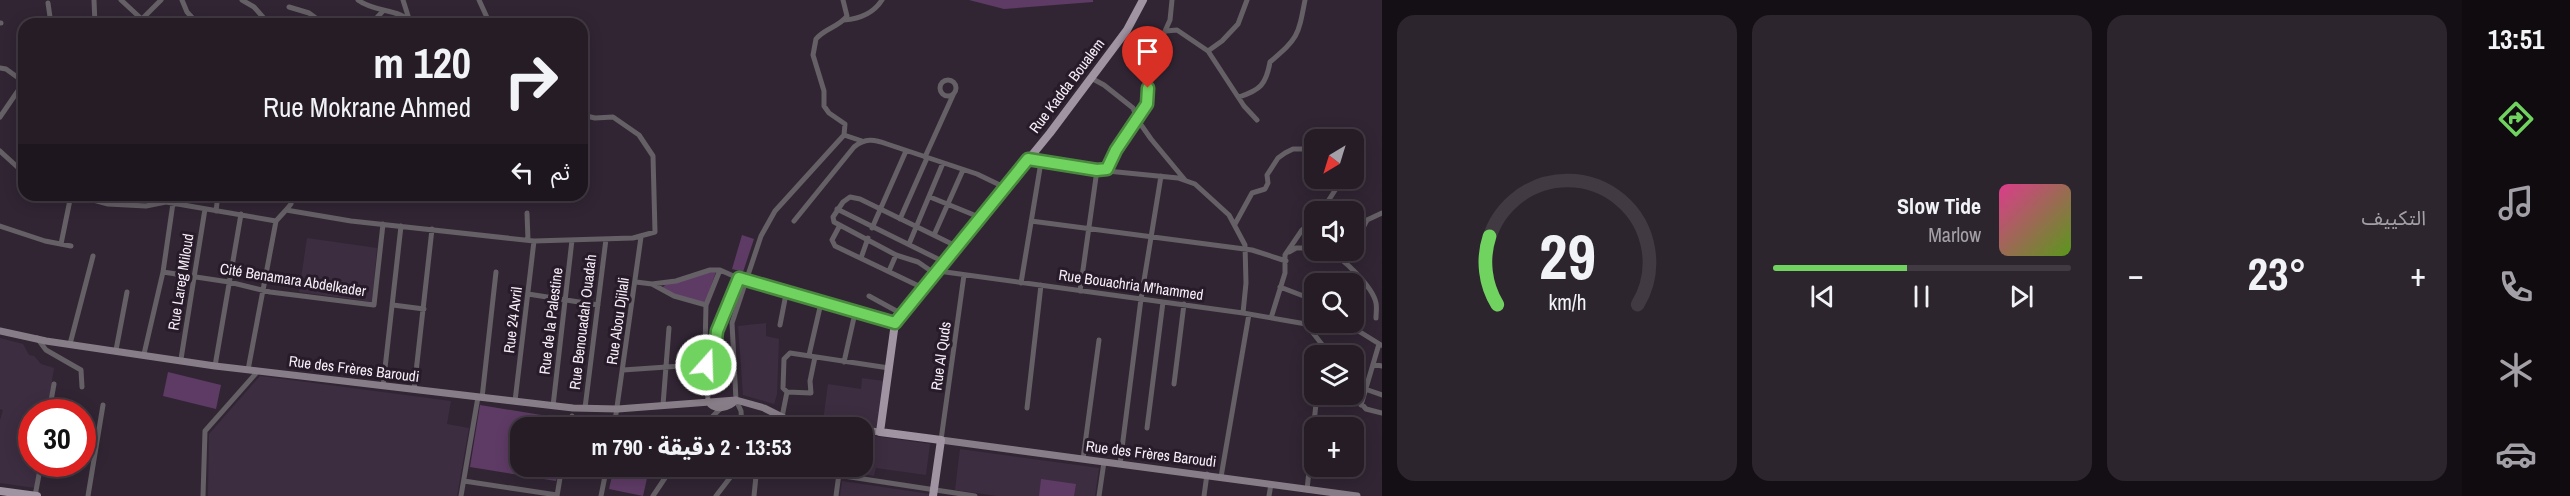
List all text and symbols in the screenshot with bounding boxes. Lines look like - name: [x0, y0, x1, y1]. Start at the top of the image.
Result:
- text: 13:51: [2488, 21, 2544, 57]
- pin: [1122, 26, 1173, 88]
- street label: Rue Kadda Boualem: [1024, 34, 1109, 137]
- text: 120 m: [373, 35, 471, 91]
- icon: arrive: [1131, 35, 1164, 68]
- icon: right: [492, 42, 570, 120]
- text: Rue Mokrane Ahmed: [263, 89, 471, 125]
- icon: directions: [2495, 98, 2537, 140]
- north arrow: [1304, 129, 1364, 189]
- map controls: [1304, 129, 1364, 477]
- icon: left: [506, 156, 539, 189]
- text: ثم: [551, 157, 570, 187]
- icon: music: [2495, 182, 2537, 224]
- text: Slow Tide: [1897, 191, 1981, 221]
- button: sound: [1304, 201, 1364, 261]
- text: التكييف: [2362, 204, 2426, 231]
- text: 29: [1539, 214, 1595, 298]
- text: Marlow: [1928, 221, 1981, 248]
- street label: Rue Lareg Miloud: [162, 232, 199, 332]
- text: 23°: [2247, 243, 2307, 304]
- text: −: [2128, 252, 2144, 296]
- text: +: [2410, 252, 2426, 296]
- street label: Rue Benouadah Ouadah: [564, 253, 601, 391]
- street label: Cité Benamara Abdelkader: [218, 258, 368, 301]
- street label: Rue Bouachria M'hammed: [1057, 264, 1205, 305]
- street label: Rue de la Palestine: [534, 266, 567, 375]
- icon: phone: [2495, 266, 2537, 308]
- button: search: [1304, 273, 1364, 333]
- street label: Rue Abou Djilali: [601, 276, 634, 366]
- icon: previous: [1806, 280, 1839, 313]
- icon: pause: [1905, 280, 1938, 313]
- icon: next: [2005, 280, 2038, 313]
- street label: Rue 24 Avril: [498, 286, 527, 354]
- text: km/h: [1548, 288, 1586, 317]
- street label: Rue Al Quds: [925, 320, 956, 392]
- position arrow: [674, 333, 738, 397]
- button: layers: [1304, 345, 1364, 405]
- icon: climate: [2495, 349, 2537, 391]
- street label: Rue des Frères Baroudi: [288, 350, 420, 387]
- speed limit sign: 30: [18, 399, 96, 477]
- button: +: [1304, 417, 1364, 477]
- text: 13:53 · 2 دقيقة · 790 m: [592, 432, 791, 462]
- icon: car: [2495, 433, 2537, 475]
- street label: Rue des Frères Baroudi: [1085, 435, 1217, 472]

